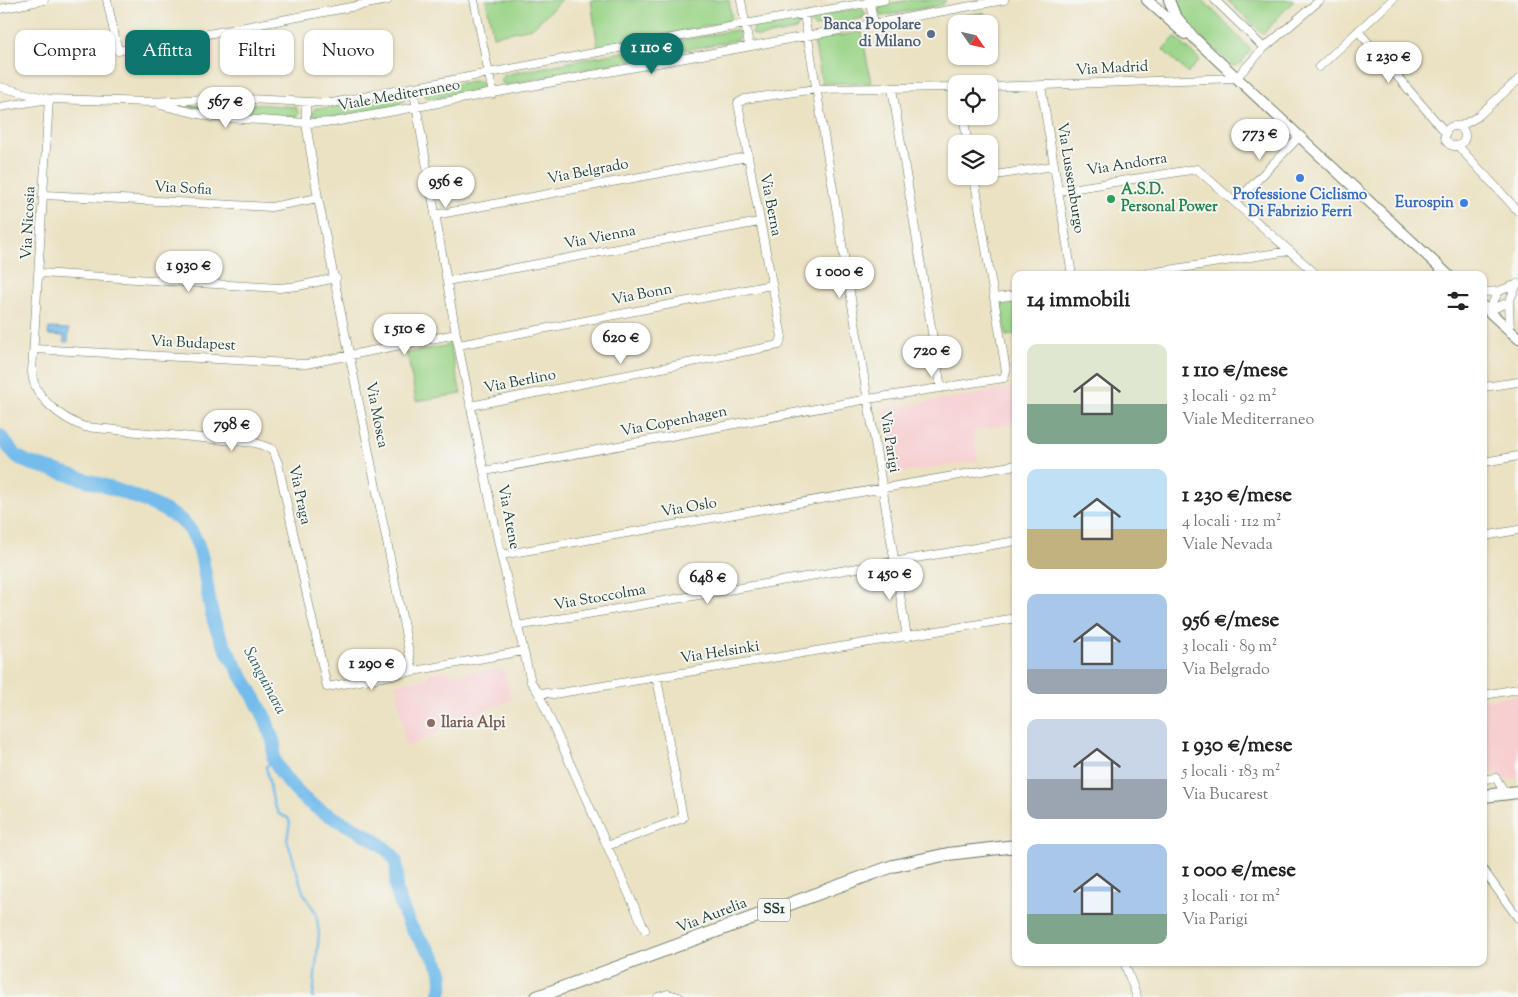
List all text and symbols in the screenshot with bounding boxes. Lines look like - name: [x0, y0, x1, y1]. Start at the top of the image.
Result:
- place label: Banca Popolare di Milano: [823, 15, 921, 53]
- north arrow: [948, 15, 998, 65]
- map controls: [948, 15, 998, 185]
- marker: Banca Popolare di Milano: [925, 28, 937, 40]
- chip: Compra: [15, 30, 115, 75]
- chip: Affitta: [125, 30, 210, 75]
- chip: Filtri: [220, 30, 294, 75]
- chip: Nuovo: [304, 30, 393, 75]
- pin: 1 110 €: [606, 32, 698, 75]
- text: 1 110 €: [631, 37, 673, 60]
- pin: 1 230 €: [1343, 42, 1435, 84]
- text: 1 230 €: [1367, 46, 1411, 69]
- street label: Via Madrid: [1075, 57, 1149, 81]
- street label: Viale Mediterraneo: [336, 75, 462, 117]
- button: locate: [948, 75, 998, 125]
- pin: 567 €: [191, 86, 261, 129]
- text: 567 €: [209, 91, 243, 114]
- pin: 773 €: [1225, 119, 1295, 161]
- street label: Via Lussemburgo: [1051, 121, 1089, 235]
- text: 773 €: [1242, 123, 1278, 146]
- button: layers: [948, 135, 998, 185]
- street label: Via Andorra: [1085, 148, 1169, 182]
- street label: Via Belgrado: [546, 154, 630, 190]
- pin: 956 €: [411, 166, 481, 209]
- text: 956 €: [429, 171, 463, 194]
- street label: Via Berna: [754, 172, 786, 238]
- marker: Professione Ciclismo Di Fabrizio Ferri: [1294, 172, 1306, 184]
- street label: Via Sofia: [154, 177, 212, 201]
- place label: A.S.D. Personal Power: [1121, 180, 1218, 218]
- place label: Professione Ciclismo Di Fabrizio Ferri: [1233, 185, 1367, 223]
- street label: Via Nicosia: [17, 186, 41, 260]
- marker: A.S.D. Personal Power: [1105, 193, 1117, 205]
- place label: Eurospin: [1395, 193, 1454, 214]
- marker: Eurospin: [1458, 197, 1470, 209]
- street label: Via Vienna: [562, 221, 638, 255]
- pin: 1 930 €: [143, 250, 235, 293]
- text: 1 930 €: [167, 255, 211, 278]
- pin: 1 000 €: [794, 256, 886, 299]
- text: 1 000 €: [816, 261, 864, 284]
- street label: Via Bonn: [610, 279, 674, 311]
- text: 14 immobili: [1027, 286, 1130, 316]
- icon: filters: [1444, 287, 1472, 315]
- pin: 1 510 €: [359, 314, 451, 356]
- text: 1 510 €: [384, 318, 426, 341]
- pin: 620 €: [586, 322, 656, 365]
- text: 620 €: [603, 327, 639, 350]
- street label: Via Budapest: [150, 331, 236, 357]
- pin: 720 €: [897, 336, 967, 378]
- text: 720 €: [913, 340, 951, 363]
- text: 1 110 €/mese: [1182, 356, 1288, 386]
- icon: home: [1067, 364, 1127, 424]
- street label: Via Berlino: [482, 365, 558, 399]
- street label: Via Mosca: [359, 380, 393, 450]
- text: 3 locali · 92 m²: [1182, 386, 1277, 409]
- street label: Via Copenhagen: [619, 401, 729, 443]
- text: Viale Mediterraneo: [1182, 409, 1314, 432]
- pin: 798 €: [197, 410, 267, 452]
- street label: Via Parigi: [874, 410, 904, 474]
- text: 798 €: [214, 414, 250, 437]
- street label: Via Praga: [282, 463, 316, 527]
- text: 1 230 €/mese: [1182, 481, 1292, 511]
- street label: Via Atene: [491, 483, 525, 551]
- icon: home: [1067, 489, 1127, 549]
- street label: Via Oslo: [659, 493, 719, 523]
- text: 4 locali · 112 m²: [1182, 511, 1281, 534]
- text: Viale Nevada: [1182, 534, 1273, 557]
- pin: 1 450 €: [844, 558, 936, 601]
- pin: 648 €: [673, 562, 743, 605]
- text: 1 450 €: [868, 563, 912, 586]
- text: 648 €: [690, 567, 726, 590]
- street label: Via Stoccolma: [552, 580, 648, 616]
- text: 956 €/mese: [1182, 606, 1279, 636]
- icon: home: [1067, 614, 1127, 674]
- street label: Via Helsinki: [679, 636, 761, 670]
- text: 3 locali · 89 m²: [1182, 636, 1277, 659]
- water label: Sanguinara: [237, 643, 291, 719]
- pin: 1 290 €: [326, 648, 418, 691]
- text: 1 290 €: [349, 653, 395, 676]
- text: Via Belgrado: [1182, 659, 1270, 682]
- place label: Ilaria Alpi: [441, 713, 506, 734]
- marker: Ilaria Alpi: [425, 717, 437, 729]
- text: 1 930 €/mese: [1182, 731, 1292, 761]
- icon: home: [1067, 739, 1127, 799]
- text: 5 locali · 183 m²: [1182, 761, 1280, 784]
- text: Via Bucarest: [1182, 784, 1268, 807]
- text: 1 000 €/mese: [1182, 856, 1296, 886]
- icon: home: [1067, 864, 1127, 924]
- text: 3 locali · 101 m²: [1182, 886, 1280, 909]
- street label: Via Aurelia: [674, 893, 750, 939]
- road number: SS1: [758, 898, 790, 922]
- text: Via Parigi: [1182, 909, 1248, 932]

